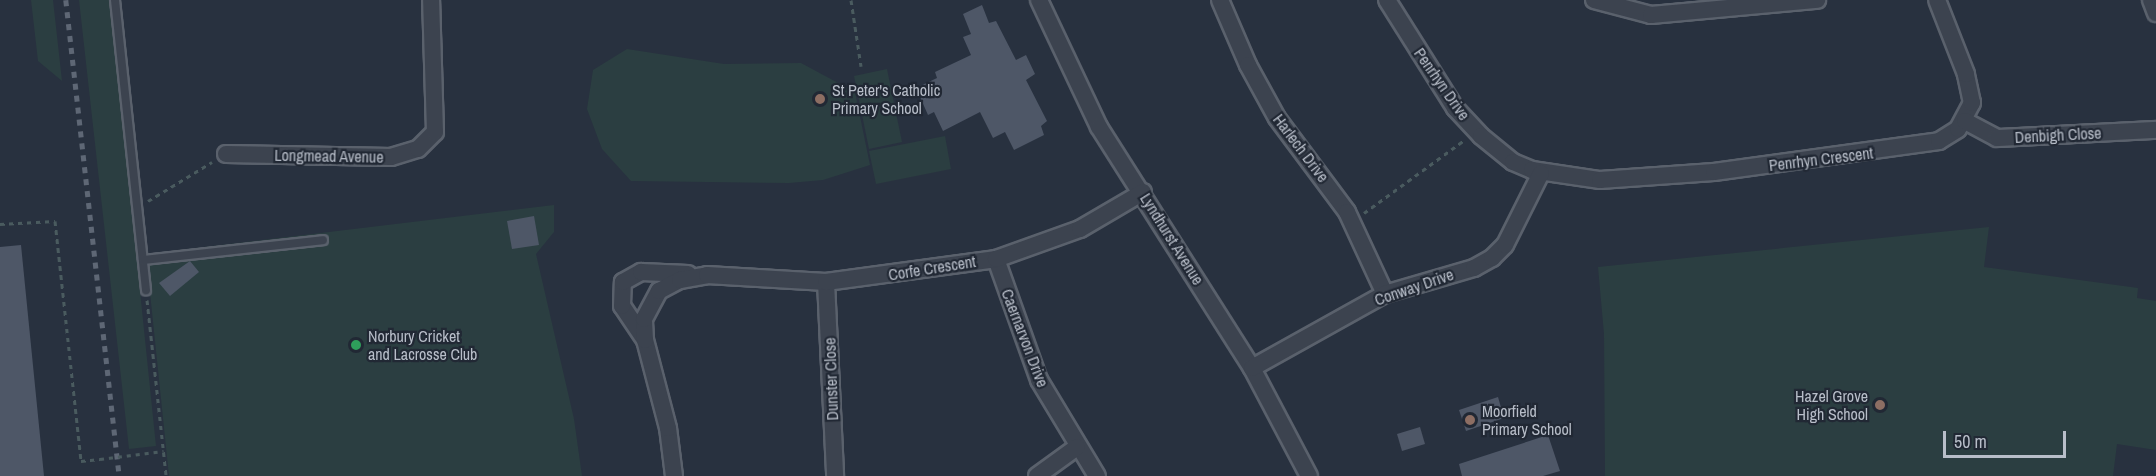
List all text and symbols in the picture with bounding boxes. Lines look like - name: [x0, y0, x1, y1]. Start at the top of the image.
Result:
- street label: Penrhyn Drive: [1410, 44, 1474, 124]
- place label: St Peter's Catholic Primary School: [832, 80, 940, 118]
- marker: St Peter's Catholic Primary School: [813, 92, 827, 106]
- street label: Harlech Drive: [1269, 110, 1333, 186]
- street label: Denbigh Close: [2014, 123, 2102, 147]
- street label: Penrhyn Crescent: [1768, 143, 1874, 175]
- street label: Longmead Avenue: [274, 145, 384, 167]
- street label: Lyndhurst Avenue: [1136, 189, 1208, 289]
- street label: Corfe Crescent: [887, 252, 977, 284]
- street label: Conway Drive: [1372, 265, 1456, 309]
- street label: Caernarvon Drive: [997, 286, 1053, 390]
- place label: Norbury Cricket and Lacrosse Club: [368, 326, 477, 364]
- street label: Dunster Close: [820, 337, 842, 421]
- marker: Norbury Cricket and Lacrosse Club: [349, 338, 363, 352]
- place label: Hazel Grove High School: [1795, 386, 1868, 424]
- marker: Hazel Grove High School: [1873, 398, 1887, 412]
- place label: Moorfield Primary School: [1482, 401, 1572, 439]
- marker: Moorfield Primary School: [1463, 413, 1477, 427]
- scale bar: [1946, 419, 2069, 457]
- text: 50 m: [1954, 429, 1987, 454]

